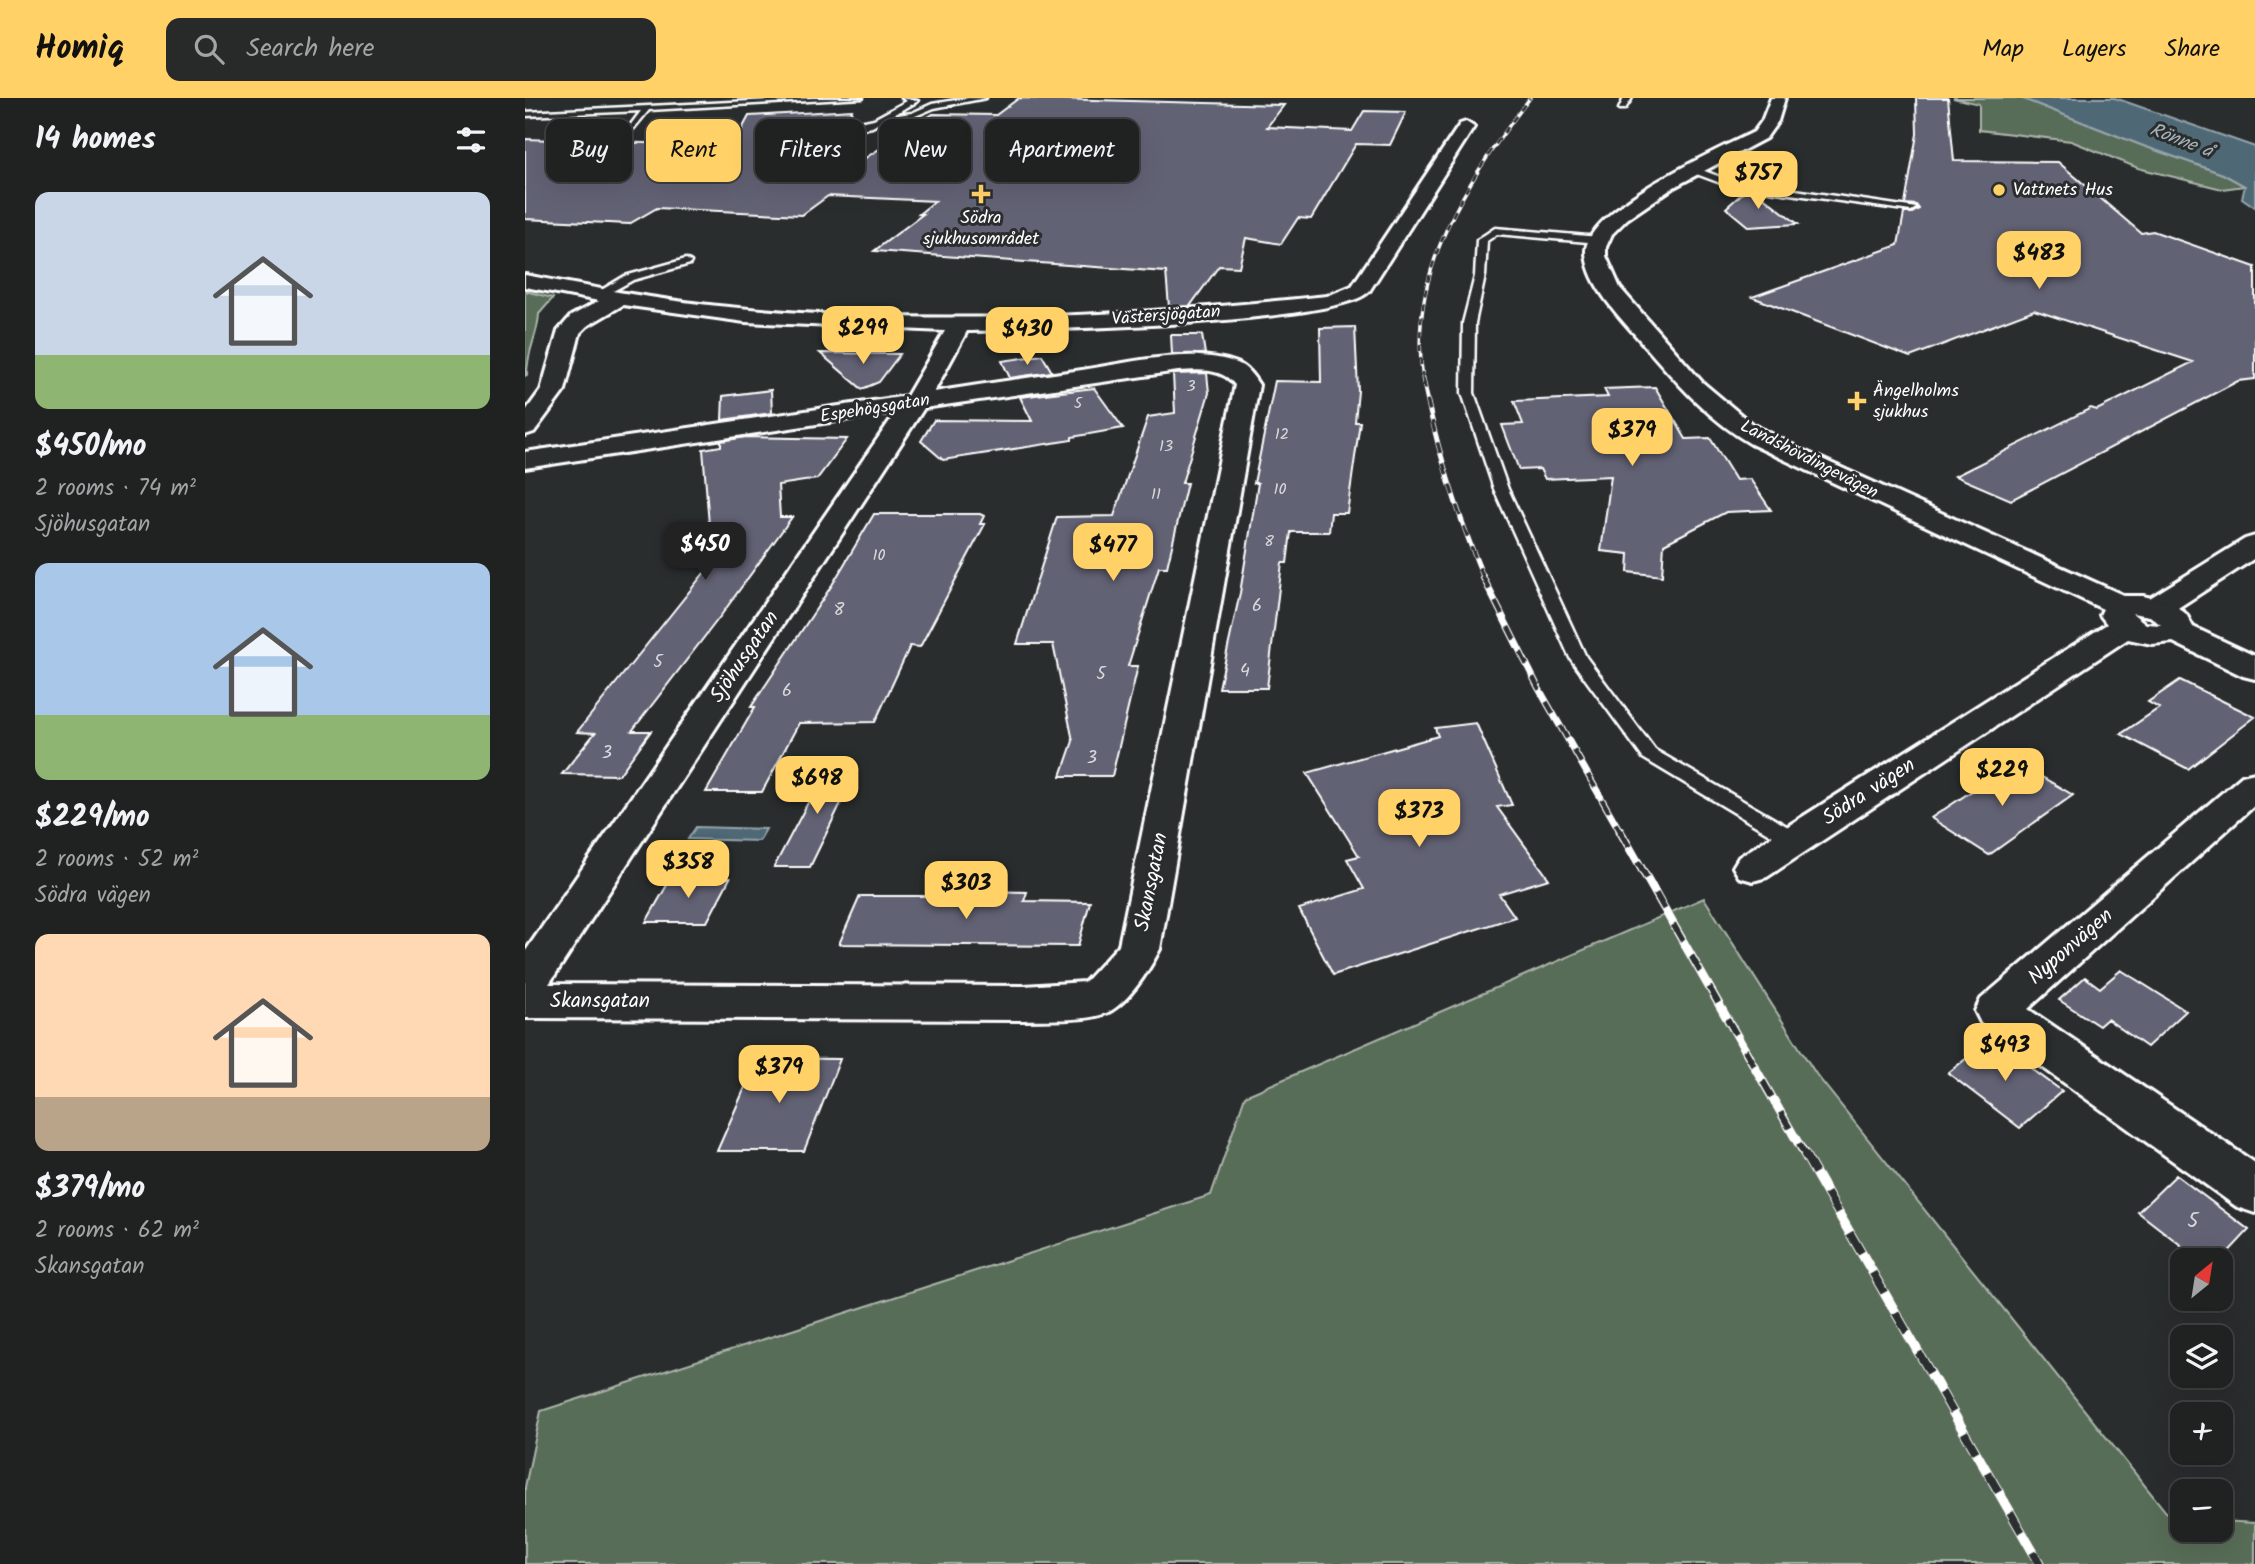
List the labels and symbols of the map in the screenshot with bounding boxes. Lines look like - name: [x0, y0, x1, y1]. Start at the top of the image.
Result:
- water label: Rönne å: [2145, 115, 2221, 168]
- pin: $757: [1717, 152, 1799, 211]
- place label: Vattnets Hus: [2013, 176, 2113, 205]
- marker: Vattnets Hus: [1991, 182, 2007, 198]
- marker: Södra sjukhusområdet: [971, 184, 991, 204]
- place label: Södra sjukhusområdet: [923, 204, 1040, 254]
- pin: $483: [1998, 232, 2080, 291]
- street label: Västersjögatan: [1111, 298, 1221, 334]
- pin: $299: [822, 306, 904, 366]
- pin: $430: [986, 308, 1068, 367]
- house number: 3: [1186, 374, 1196, 399]
- place label: Ängelholms sjukhus: [1873, 377, 1959, 427]
- street label: Espehögsgatan: [818, 386, 932, 432]
- house number: 5: [1074, 391, 1084, 416]
- marker: Ängelholms sjukhus: [1847, 391, 1867, 411]
- pin: $379: [1591, 408, 1673, 468]
- street label: Landshövdingevägen: [1735, 413, 1883, 507]
- house number: 12: [1275, 422, 1289, 447]
- house number: 13: [1159, 434, 1173, 459]
- house number: 10: [1273, 477, 1287, 502]
- house number: 11: [1151, 482, 1161, 507]
- pin: $450: [664, 522, 746, 582]
- pin: $477: [1072, 524, 1154, 583]
- house number: 8: [1264, 529, 1274, 554]
- house number: 10: [872, 543, 886, 568]
- house number: 6: [1252, 592, 1262, 621]
- house number: 8: [834, 596, 845, 625]
- street label: Sjöhusgatan: [702, 604, 788, 710]
- house number: 5: [653, 648, 664, 677]
- house number: 4: [1240, 657, 1250, 686]
- house number: 5: [1096, 660, 1107, 689]
- house number: 6: [782, 677, 792, 706]
- house number: 3: [602, 739, 612, 768]
- house number: 3: [1087, 744, 1097, 773]
- pin: $229: [1961, 748, 2043, 808]
- street label: Södra vägen: [1816, 749, 1922, 835]
- pin: $698: [776, 756, 858, 816]
- pin: $373: [1378, 790, 1460, 849]
- street label: Skansgatan: [1126, 830, 1178, 934]
- pin: $358: [647, 840, 729, 900]
- pin: $303: [925, 862, 1007, 921]
- street label: Nyponvägen: [2021, 900, 2121, 994]
- street label: Skansgatan: [550, 985, 650, 1018]
- pin: $493: [1964, 1024, 2046, 1083]
- pin: $379: [738, 1046, 820, 1105]
- house number: 5: [2187, 1205, 2200, 1238]
- north arrow: [2170, 1248, 2233, 1311]

